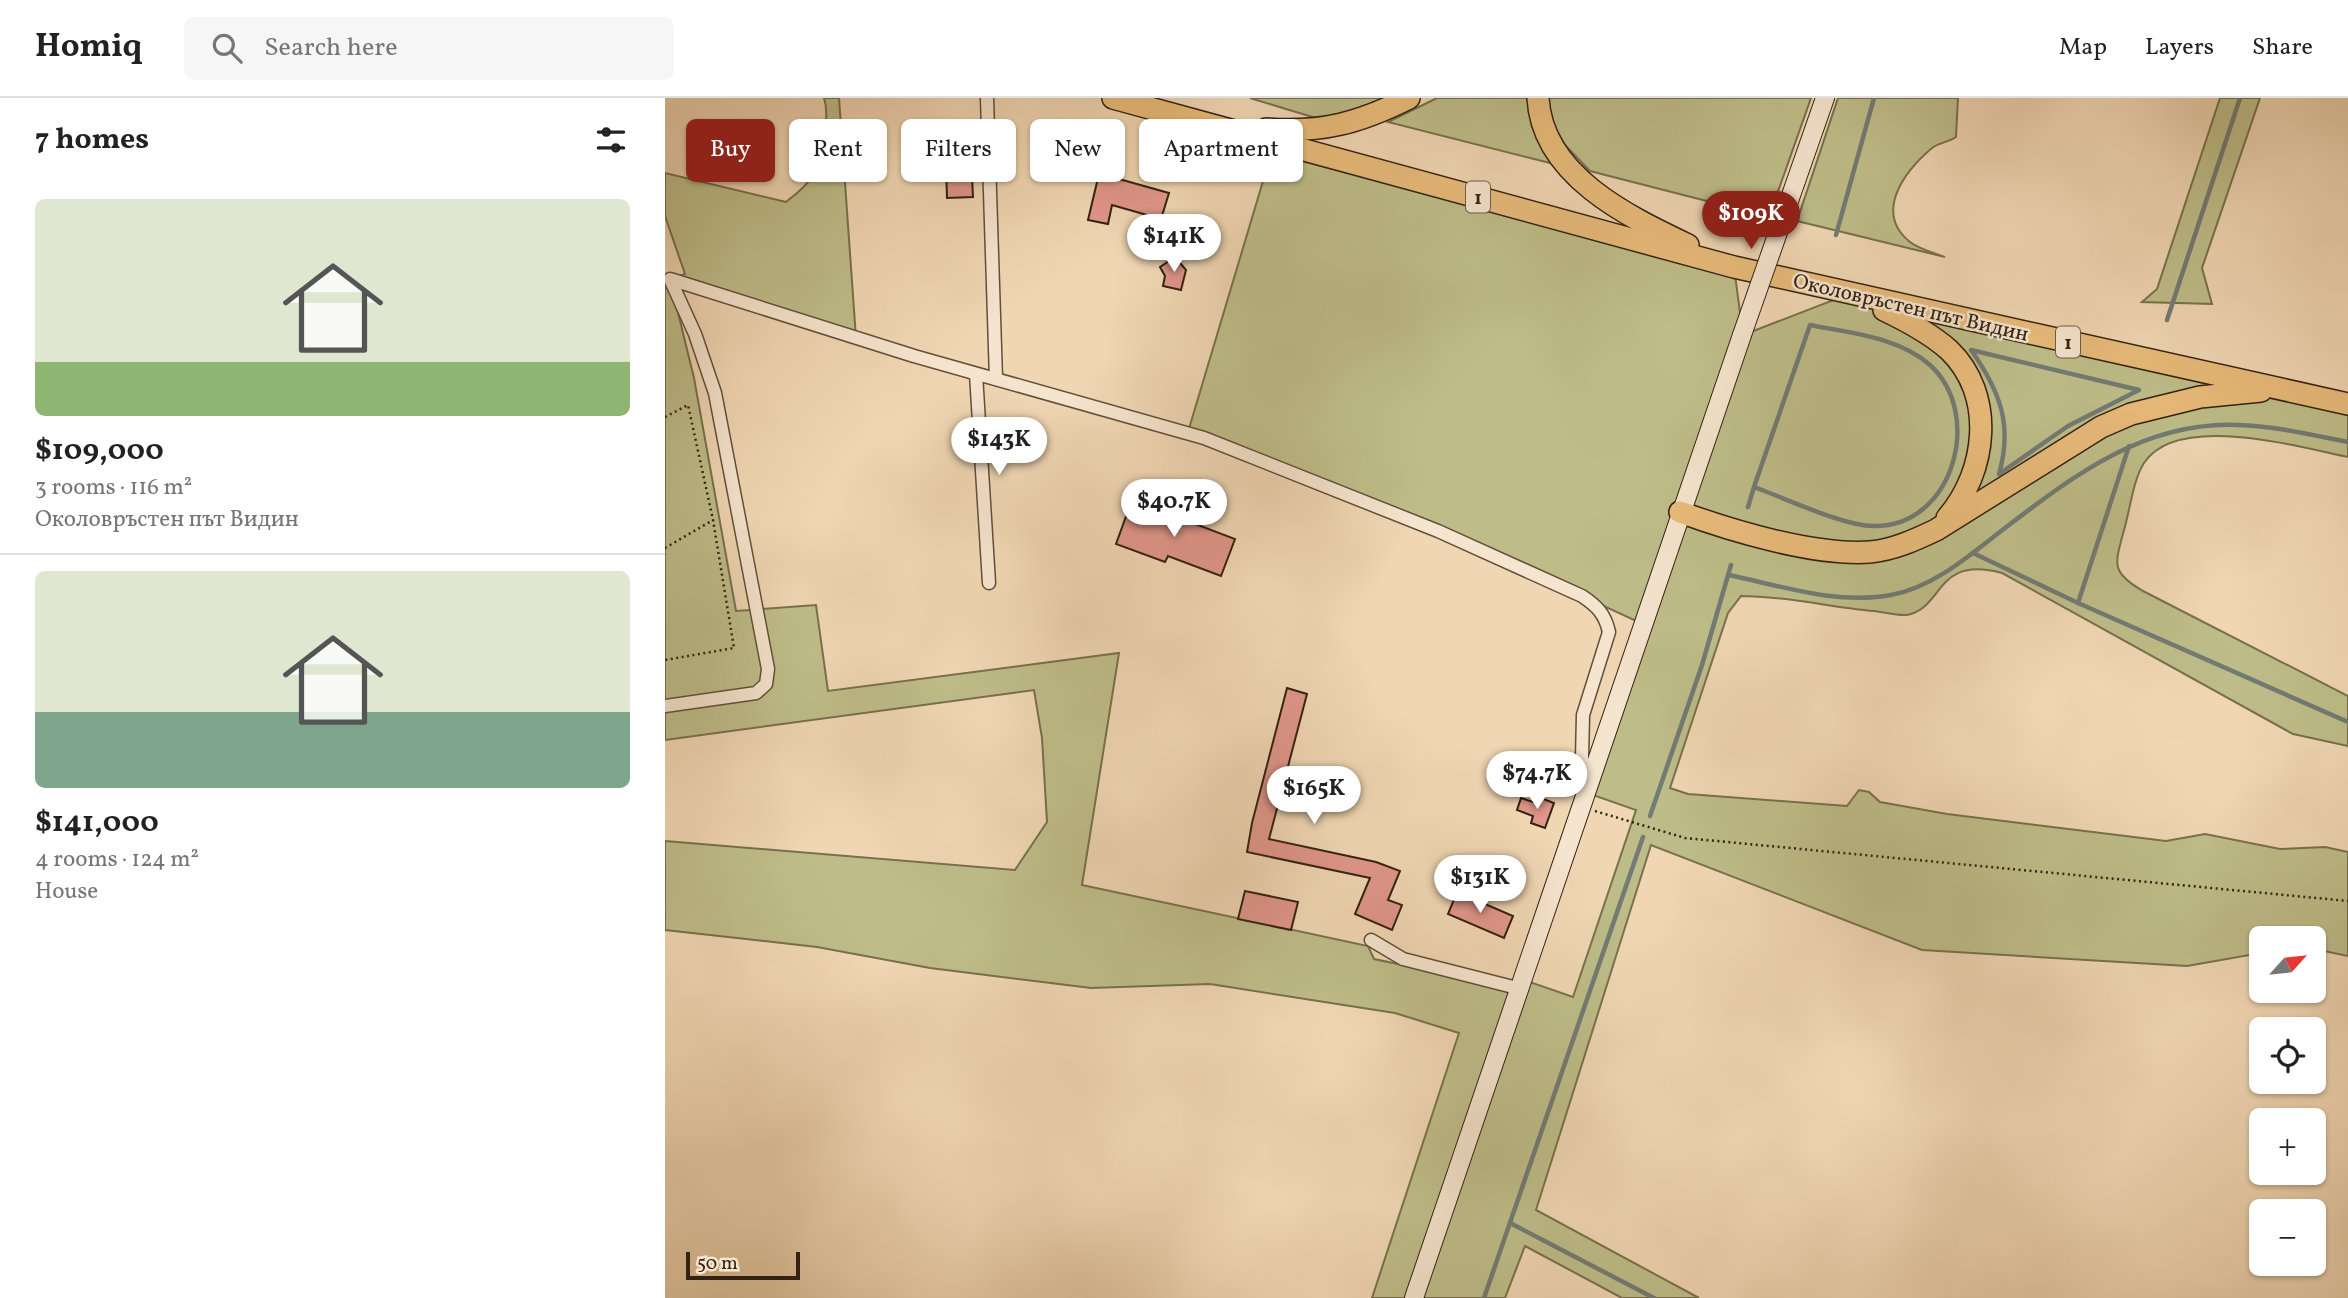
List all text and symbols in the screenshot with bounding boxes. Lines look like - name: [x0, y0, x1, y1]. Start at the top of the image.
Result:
- search box: [184, 17, 674, 80]
- text: Homiq: [35, 25, 142, 71]
- icon: search: [208, 29, 246, 67]
- text: Search here: [264, 30, 397, 66]
- text: Map: [2059, 31, 2107, 65]
- text: Layers: [2145, 31, 2214, 65]
- text: Share: [2252, 31, 2313, 65]
- text: 7 homes: [35, 119, 149, 161]
- chip: Buy: [686, 119, 775, 182]
- chip: Rent: [789, 119, 887, 182]
- chip: Filters: [901, 119, 1016, 182]
- chip: New: [1030, 119, 1125, 182]
- chip: Apartment: [1139, 119, 1303, 182]
- icon: filters: [592, 121, 630, 159]
- road number: 1: [1466, 181, 1490, 212]
- pin: $109K: [1702, 192, 1800, 251]
- text: $109K: [1718, 198, 1784, 230]
- pin: $141K: [1125, 214, 1223, 274]
- text: $141K: [1143, 221, 1205, 253]
- icon: home: [270, 245, 396, 371]
- street label: Околовръстен път Видин: [1790, 267, 2031, 350]
- road number: 1: [2056, 326, 2080, 358]
- pin: $143K: [950, 418, 1048, 477]
- text: $143K: [967, 424, 1031, 456]
- text: $109,000: [35, 430, 164, 472]
- text: 3 rooms · 116 m²: [35, 472, 192, 504]
- pin: $40.7K: [1117, 480, 1231, 539]
- text: $40.7K: [1137, 486, 1211, 518]
- text: Околовръстен път Видин: [35, 504, 299, 536]
- icon: home: [270, 617, 396, 743]
- pin: $74.7K: [1480, 752, 1594, 811]
- text: $74.7K: [1502, 758, 1572, 790]
- pin: $165K: [1265, 766, 1363, 826]
- text: $165K: [1283, 773, 1345, 805]
- text: $141,000: [35, 802, 159, 844]
- text: 4 rooms · 124 m²: [35, 844, 199, 876]
- pin: $131K: [1431, 856, 1529, 915]
- text: $131K: [1450, 862, 1510, 894]
- text: House: [35, 876, 98, 908]
- north arrow: [2249, 926, 2326, 1003]
- map controls: [2249, 926, 2326, 1276]
- button: locate: [2249, 1017, 2326, 1094]
- button: +: [2249, 1108, 2326, 1185]
- button: −: [2249, 1199, 2326, 1276]
- scale bar: [686, 1249, 800, 1281]
- text: 50 m: [697, 1251, 738, 1277]

